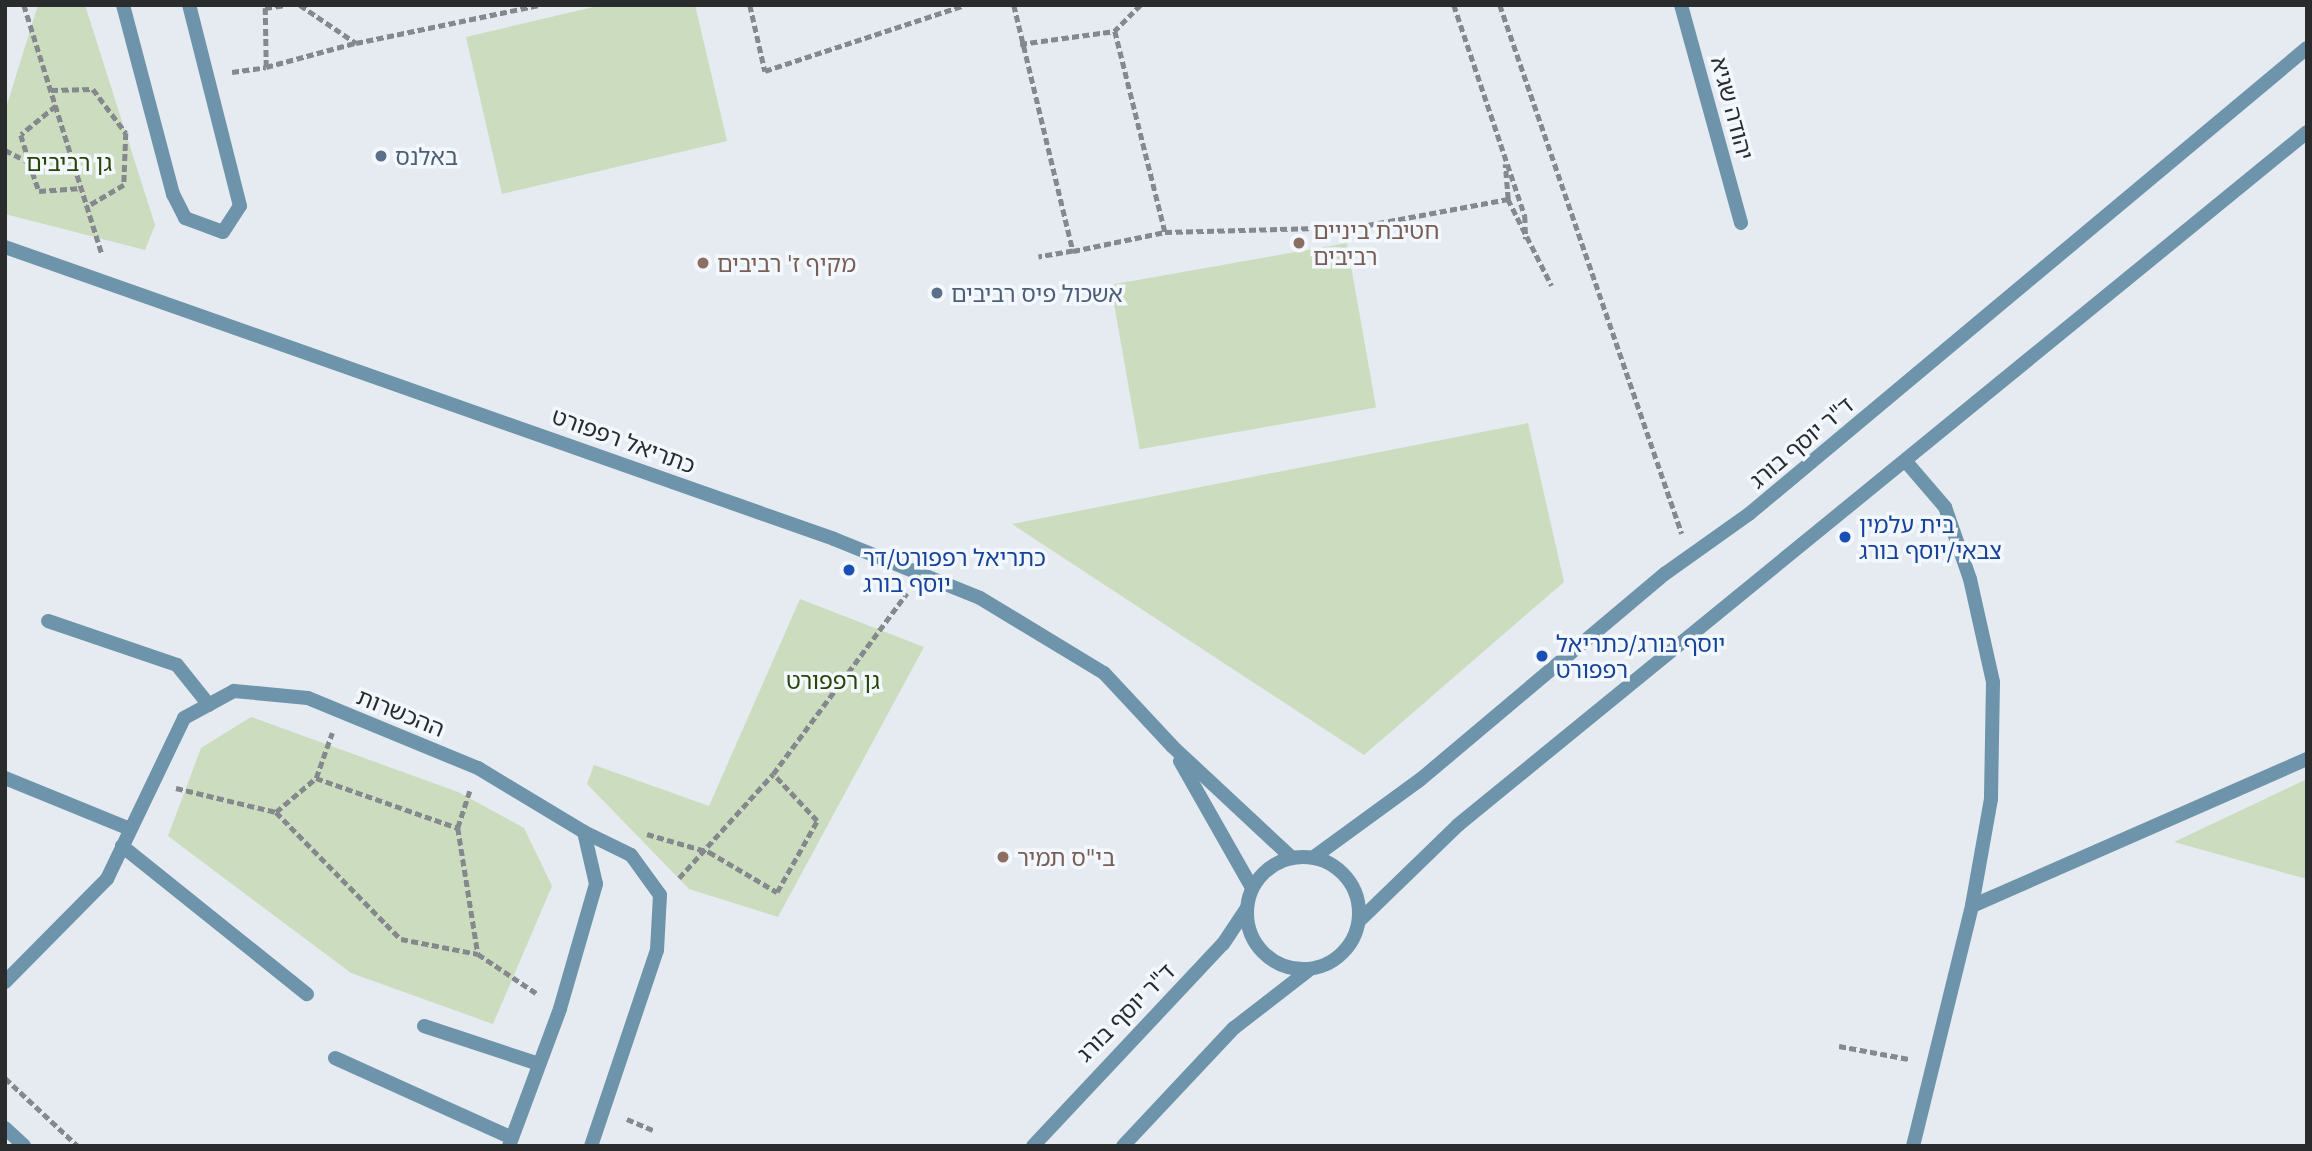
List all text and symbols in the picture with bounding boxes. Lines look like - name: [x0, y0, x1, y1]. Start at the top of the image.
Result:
- street label: יהודה שגיא: [1706, 53, 1760, 163]
- place label: באלנס: [395, 142, 458, 170]
- park label: גן רביבים: [26, 148, 112, 176]
- marker: באלנס: [373, 148, 389, 164]
- place label: חטיבת ביניים רביבים: [1313, 216, 1439, 270]
- marker: חטיבת ביניים רביבים: [1291, 235, 1307, 251]
- place label: מקיף ז' רביבים: [717, 249, 856, 277]
- marker: מקיף ז' רביבים: [695, 255, 711, 271]
- place label: אשכול פיס רביבים: [951, 279, 1123, 307]
- marker: אשכול פיס רביבים: [929, 285, 945, 301]
- street label: ד"ר יוסף בורג: [1743, 391, 1859, 493]
- street label: כתריאל רפפורט: [549, 401, 699, 479]
- place label: בית עלמין צבאי/יוסף בורג: [1859, 510, 2002, 564]
- marker: בית עלמין צבאי/יוסף בורג: [1837, 529, 1853, 545]
- place label: כתריאל רפפורט/דר יוסף בורג: [863, 543, 1046, 597]
- marker: כתריאל רפפורט/דר יוסף בורג: [841, 562, 857, 578]
- place label: יוסף בורג/כתריאל רפפורט: [1556, 629, 1725, 683]
- marker: יוסף בורג/כתריאל רפפורט: [1534, 648, 1550, 664]
- park label: גן רפפורט: [786, 666, 880, 694]
- street label: ההכשרות: [353, 682, 449, 742]
- place label: בי"ס תמיר: [1017, 843, 1115, 871]
- marker: בי"ס תמיר: [995, 849, 1011, 865]
- street label: ד"ר יוסף בורג: [1070, 957, 1180, 1067]

